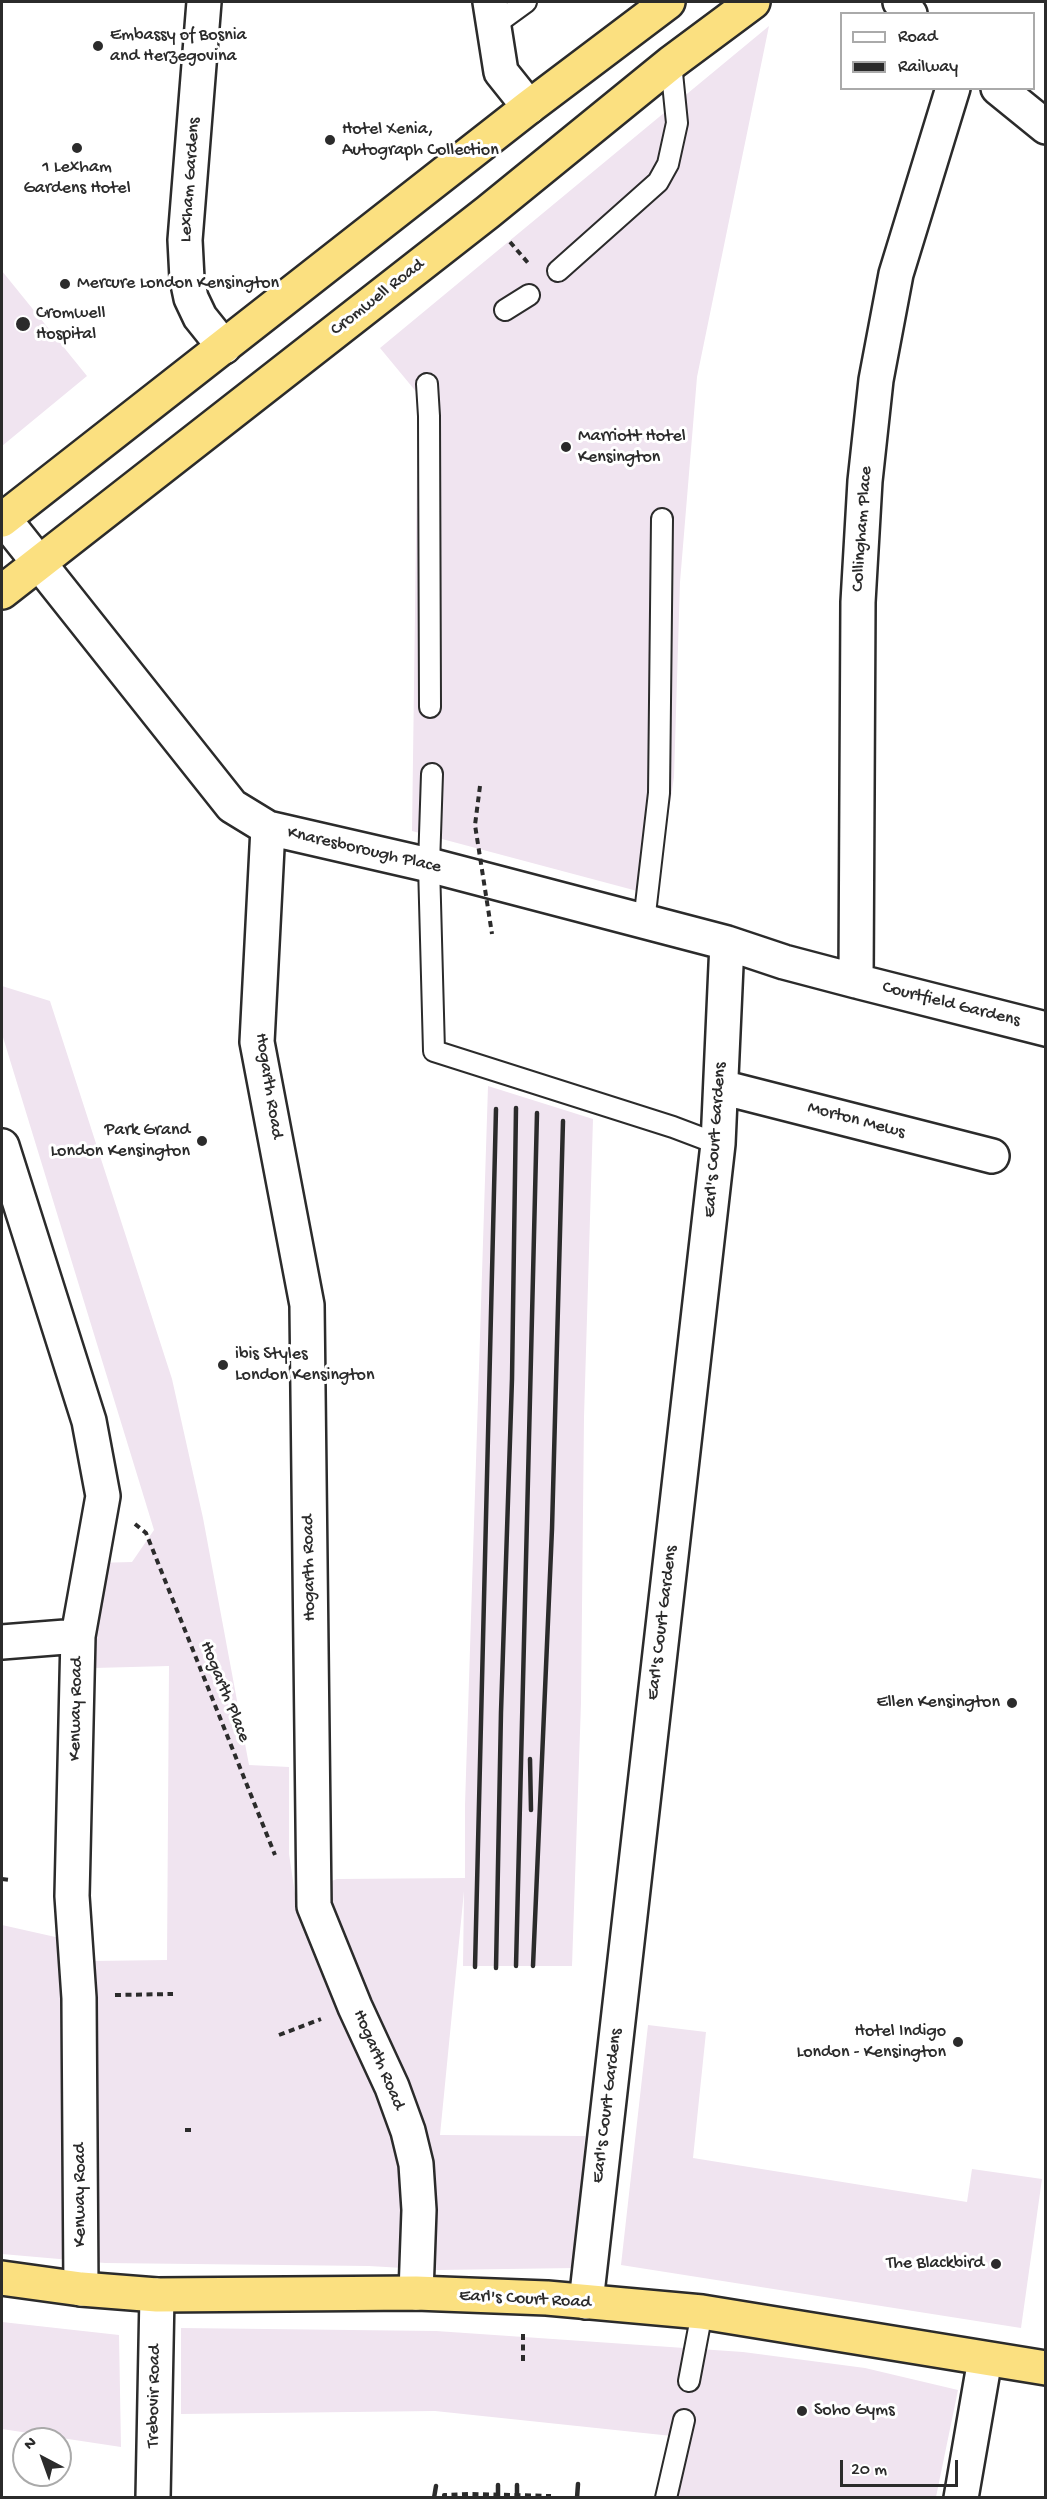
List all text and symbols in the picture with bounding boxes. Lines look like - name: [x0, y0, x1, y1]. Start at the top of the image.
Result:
- legend: [840, 12, 1035, 90]
- place label: Embassy of Bosnia and Herzegovina: [110, 25, 247, 68]
- text: Road: [898, 27, 937, 48]
- marker: Embassy of Bosnia and Herzegovina: [91, 39, 105, 53]
- text: Railway: [898, 57, 958, 78]
- street label: Lexham Gardens: [176, 117, 206, 243]
- place label: Hotel Xenia, Autograph Collection: [342, 119, 499, 162]
- marker: Hotel Xenia, Autograph Collection: [323, 133, 337, 147]
- marker: 1 Lexham Gardens Hotel: [70, 141, 84, 155]
- place label: 1 Lexham Gardens Hotel: [23, 157, 131, 200]
- street label: Cromwell Road: [327, 255, 429, 341]
- place label: Mercure London Kensington: [77, 273, 279, 295]
- marker: Mercure London Kensington: [58, 277, 72, 291]
- place label: Cromwell Hospital: [36, 303, 105, 346]
- marker: Cromwell Hospital: [14, 315, 32, 333]
- place label: Marriott Hotel Kensington: [578, 426, 686, 468]
- marker: Marriott Hotel Kensington: [559, 440, 573, 454]
- street label: Collingham Place: [848, 466, 878, 592]
- street label: Knaresborough Place: [285, 823, 443, 879]
- street label: Courtfield Gardens: [880, 977, 1022, 1033]
- street label: Hogarth Road: [249, 1032, 287, 1140]
- street label: Earl's Court Gardens: [700, 1062, 732, 1218]
- street label: Morton Mews: [805, 1098, 907, 1144]
- place label: Park Grand London Kensington: [50, 1120, 190, 1162]
- marker: Park Grand London Kensington: [195, 1134, 209, 1148]
- place label: ibis Styles London Kensington: [235, 1344, 375, 1386]
- marker: ibis Styles London Kensington: [216, 1358, 230, 1372]
- street label: Hogarth Road: [298, 1514, 322, 1622]
- street label: Earl's Court Gardens: [643, 1545, 683, 1701]
- street label: Hogarth Place: [194, 1638, 254, 1746]
- street label: Kenway Road: [65, 1657, 89, 1761]
- place label: Ellen Kensington: [876, 1692, 1000, 1714]
- marker: Ellen Kensington: [1005, 1696, 1019, 1710]
- street label: Hogarth Road: [347, 2007, 409, 2113]
- place label: Hotel Indigo London - Kensington: [797, 2021, 946, 2064]
- street label: Earl's Court Gardens: [588, 2028, 628, 2184]
- marker: Hotel Indigo London - Kensington: [951, 2035, 965, 2049]
- street label: Kenway Road: [70, 2143, 92, 2247]
- place label: The Blackbird: [886, 2253, 984, 2275]
- marker: The Blackbird: [989, 2257, 1003, 2271]
- street label: Earl's Court Road: [459, 2286, 591, 2314]
- street label: Trebovir Road: [143, 2344, 167, 2448]
- place label: Soho Gyms: [814, 2400, 895, 2422]
- marker: Soho Gyms: [795, 2404, 809, 2418]
- north arrow: [12, 2427, 72, 2487]
- text: N: [21, 2434, 41, 2455]
- scale bar: [843, 2448, 962, 2486]
- text: 20 m: [851, 2460, 887, 2481]

